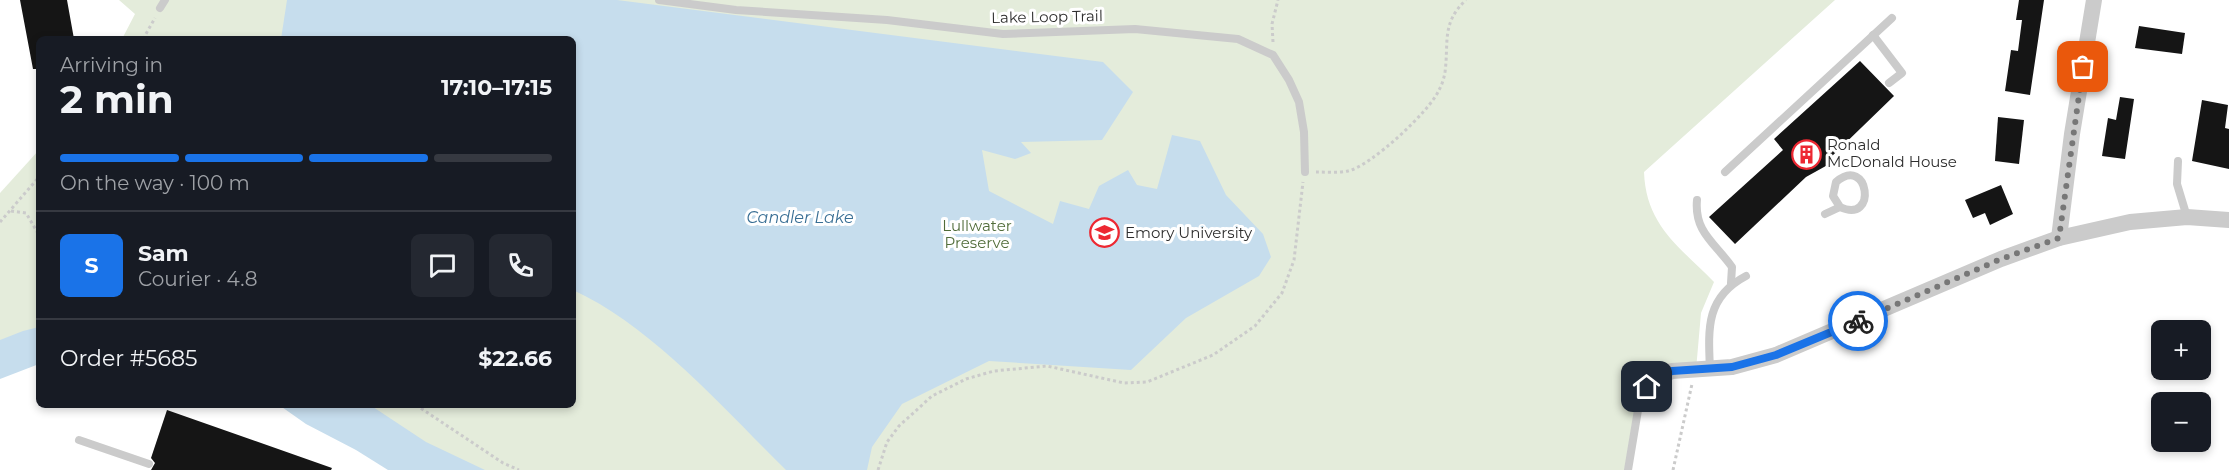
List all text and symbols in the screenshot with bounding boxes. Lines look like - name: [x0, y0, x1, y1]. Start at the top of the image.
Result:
- street label: Lake Loop Trail: [991, 6, 1103, 27]
- pin: [2057, 41, 2108, 92]
- icon: bag: [2066, 50, 2099, 83]
- text: Arriving in: [60, 53, 163, 77]
- text: 17:10–17:15: [441, 74, 552, 101]
- text: 2 min: [60, 75, 174, 123]
- place label: Ronald McDonald House: [1827, 135, 1957, 171]
- building icon: Ronald McDonald House: [1790, 138, 1822, 170]
- text: On the way · 100 m: [60, 171, 250, 195]
- water label: Candler Lake: [746, 208, 854, 227]
- park label: Lullwater Preserve: [942, 216, 1012, 252]
- school or university icon: Emory University: [1088, 217, 1120, 249]
- place label: Emory University: [1125, 223, 1253, 242]
- button: chat: [411, 234, 474, 297]
- button: phone: [489, 234, 552, 297]
- text: Sam: [138, 240, 189, 267]
- text: S: [84, 252, 99, 279]
- text: Courier · 4.8: [138, 267, 257, 291]
- courier: [1828, 291, 1888, 351]
- icon: bike: [1842, 305, 1875, 338]
- map controls: [2151, 320, 2211, 452]
- button: +: [2151, 320, 2211, 380]
- text: Order #5685: [60, 345, 197, 372]
- text: $22.66: [478, 345, 552, 372]
- pin: [1621, 361, 1672, 412]
- icon: home: [1630, 370, 1663, 403]
- button: −: [2151, 392, 2211, 452]

